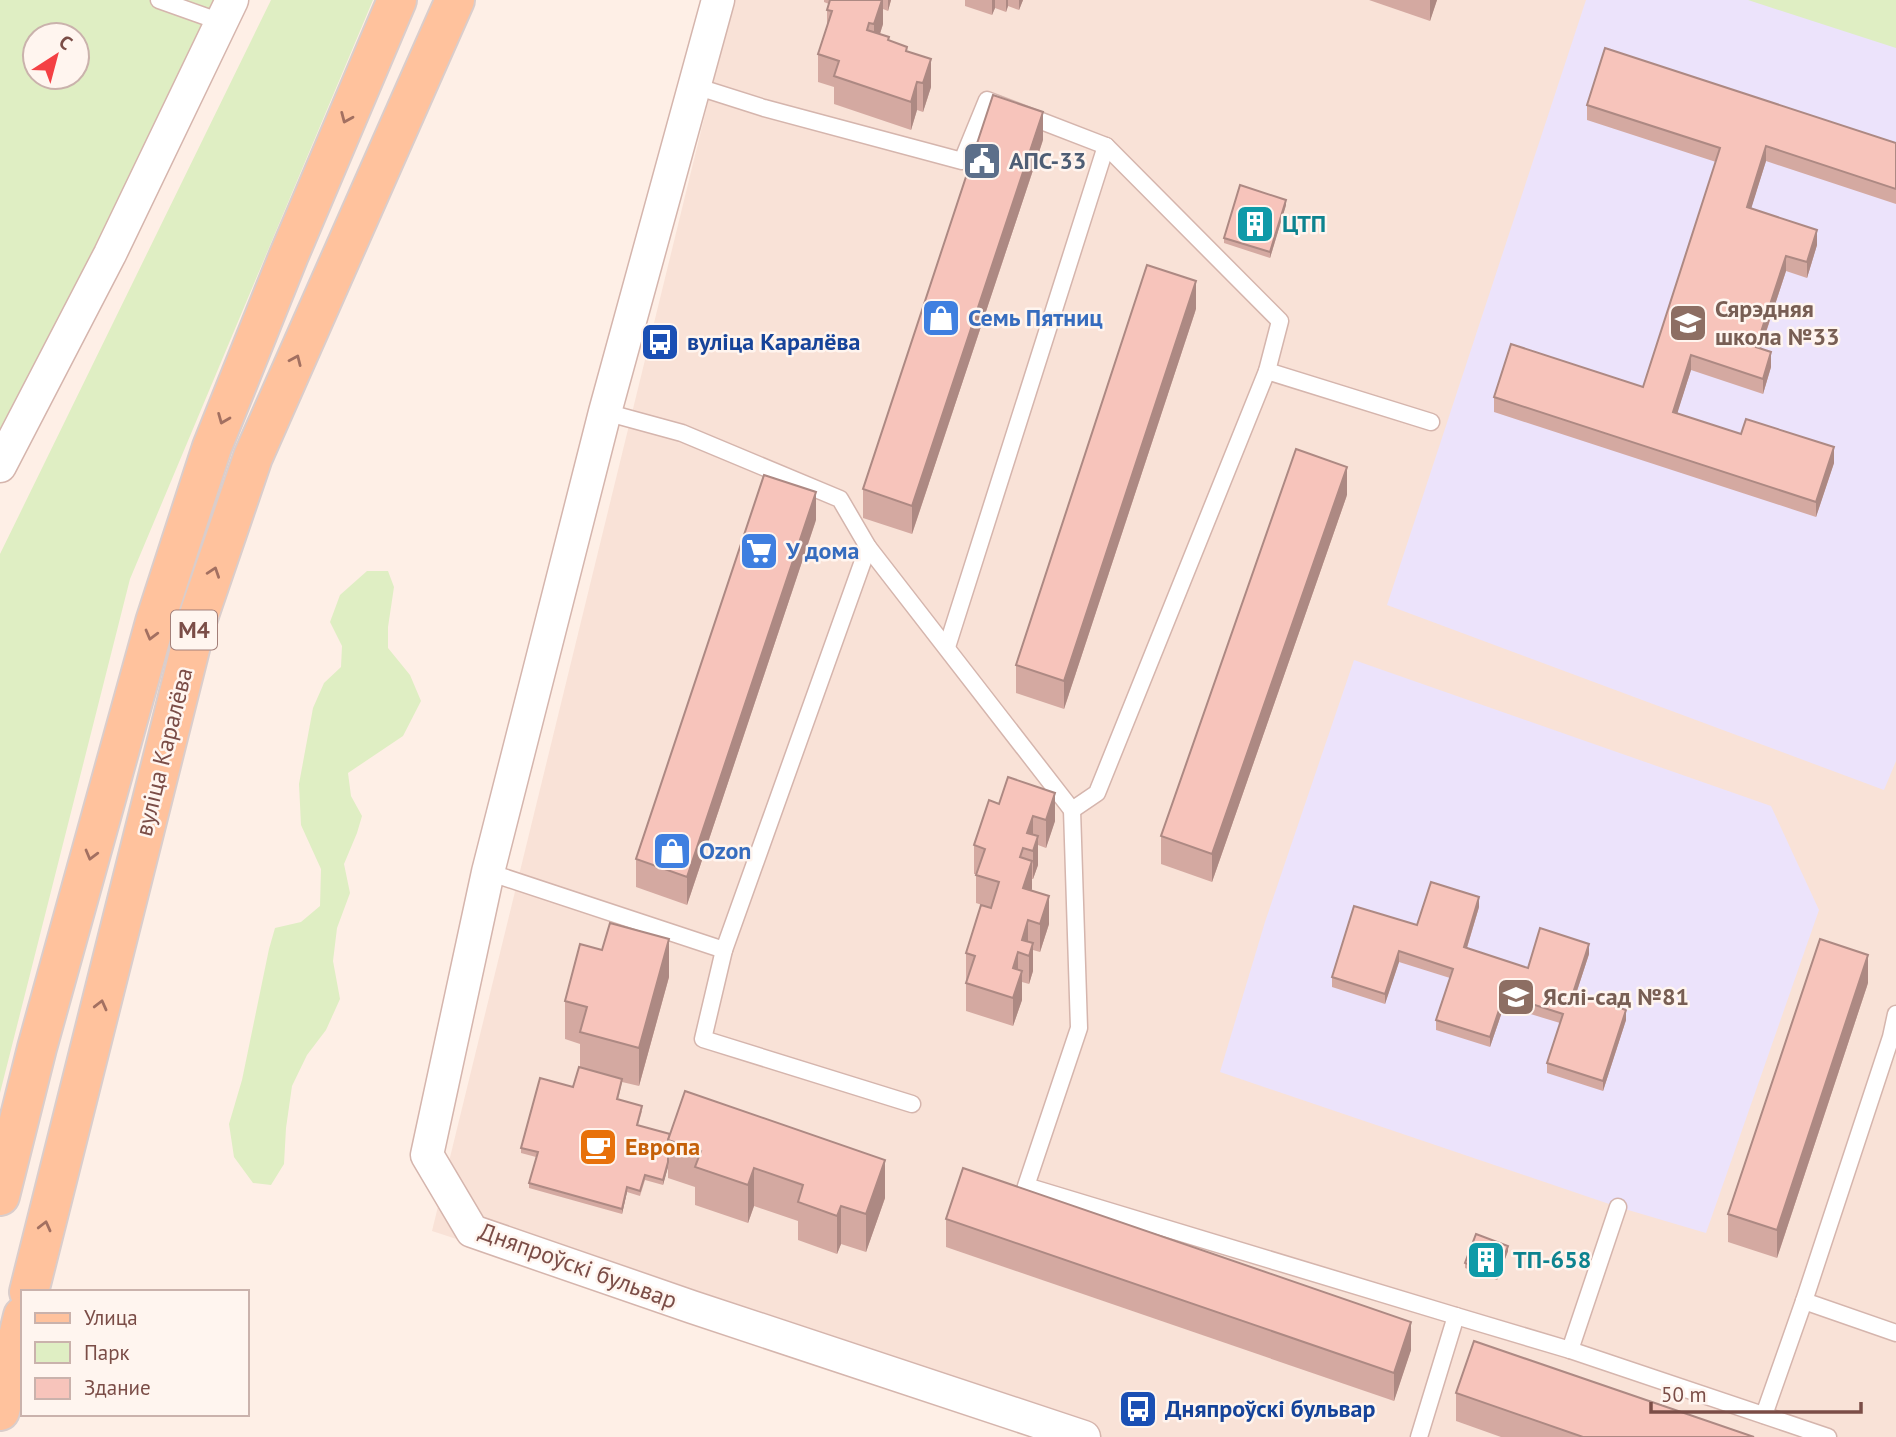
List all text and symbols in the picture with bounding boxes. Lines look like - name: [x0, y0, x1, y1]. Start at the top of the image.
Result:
- north arrow: [21, 21, 91, 91]
- text: С: [55, 29, 78, 55]
- one-way arrow: [341, 112, 355, 124]
- public building icon: АПС-33: [961, 140, 1003, 182]
- place label: АПС-33: [1009, 145, 1086, 176]
- building icon: ЦТП: [1234, 203, 1276, 245]
- place label: ЦТП: [1282, 208, 1326, 239]
- place label: Сярэдняя школа №33: [1715, 293, 1840, 352]
- shop icon: Семь Пятниц: [920, 297, 962, 339]
- place label: Семь Пятниц: [968, 302, 1103, 333]
- school or university icon: Сярэдняя школа №33: [1667, 302, 1709, 344]
- bus stop icon: вуліца Каралёва: [639, 321, 681, 363]
- place label: вуліца Каралёва: [687, 326, 860, 357]
- one-way arrow: [288, 355, 302, 367]
- one-way arrow: [217, 413, 231, 425]
- supermarket icon: У дома: [738, 530, 780, 572]
- place label: У дома: [785, 535, 859, 566]
- one-way arrow: [206, 566, 220, 578]
- road number: М4: [171, 610, 217, 650]
- one-way arrow: [145, 629, 160, 641]
- street label: вуліца Каралёва: [128, 665, 199, 839]
- shop icon: Ozon: [651, 830, 693, 872]
- place label: Ozon: [699, 835, 751, 866]
- one-way arrow: [84, 848, 99, 860]
- school or university icon: Яслі-сад №81: [1495, 976, 1537, 1018]
- place label: Яслі-сад №81: [1543, 981, 1689, 1012]
- one-way arrow: [93, 999, 107, 1011]
- cafe icon: Европа: [577, 1126, 619, 1168]
- place label: Европа: [625, 1131, 700, 1162]
- street label: Дняпроўскі бульвар: [475, 1215, 681, 1316]
- one-way arrow: [37, 1220, 51, 1232]
- building icon: ТП-658: [1465, 1239, 1507, 1281]
- place label: ТП-658: [1513, 1244, 1591, 1275]
- legend: [21, 1290, 248, 1416]
- text: Улица: [84, 1304, 138, 1331]
- text: Парк: [84, 1339, 130, 1366]
- scale bar: [1651, 1370, 1861, 1414]
- text: Здание: [84, 1374, 151, 1401]
- text: 50 m: [1661, 1381, 1707, 1408]
- bus stop icon: Дняпроўскі бульвар: [1117, 1388, 1159, 1430]
- place label: Дняпроўскі бульвар: [1165, 1393, 1375, 1424]

